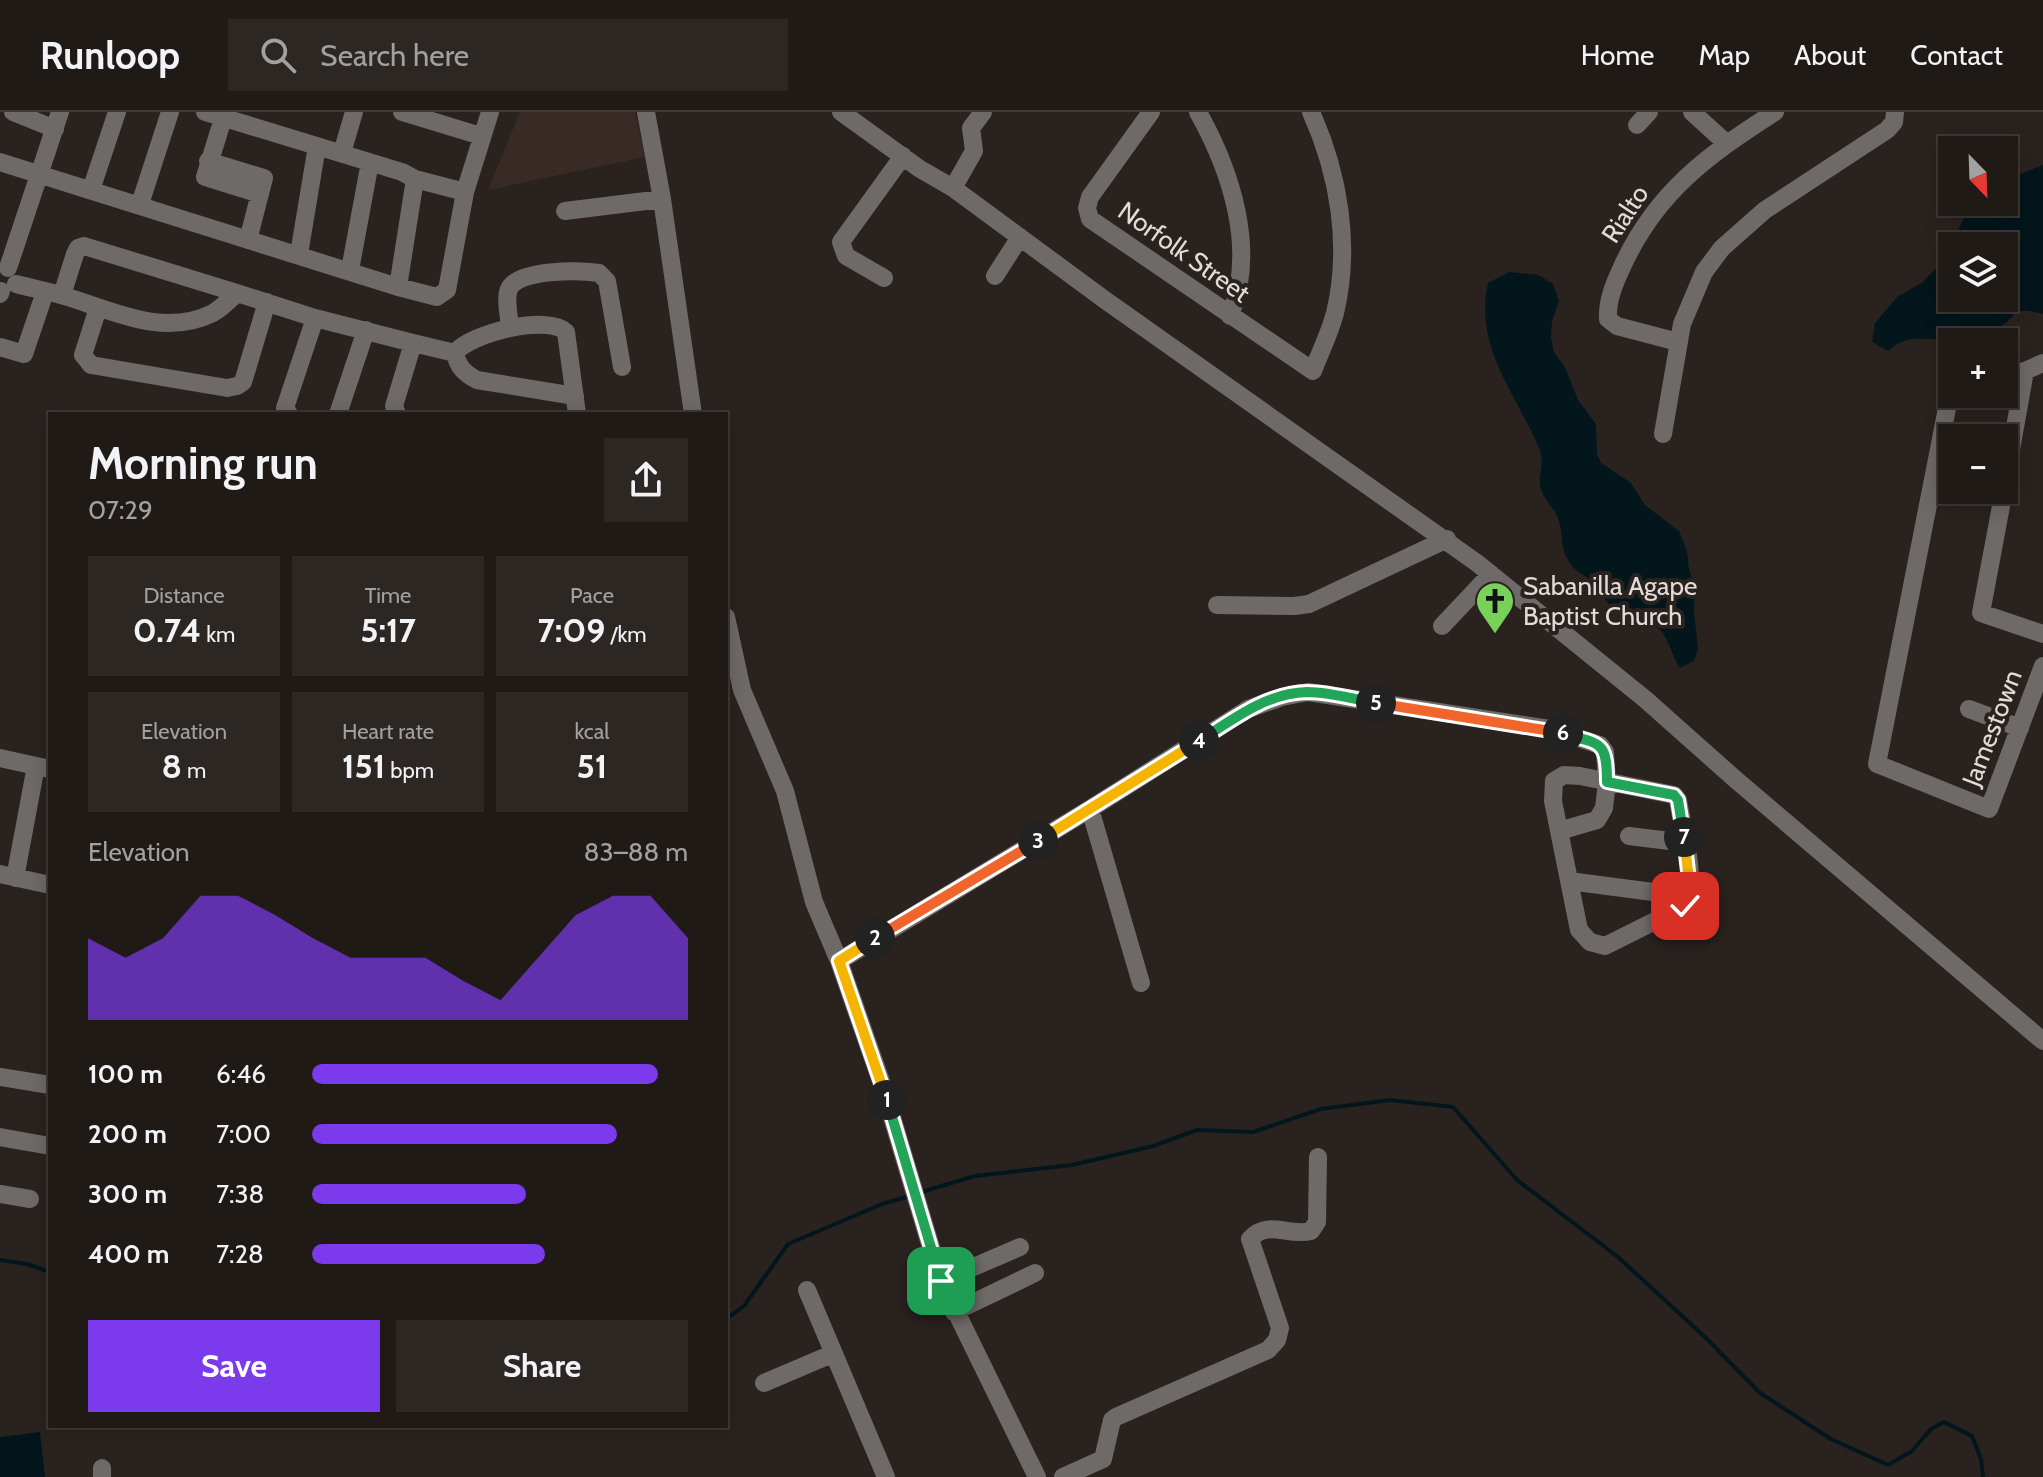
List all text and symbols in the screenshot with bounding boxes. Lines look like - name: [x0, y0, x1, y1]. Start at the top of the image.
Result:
- search box: [228, 19, 788, 91]
- text: Runloop: [40, 32, 180, 79]
- icon: search: [256, 33, 300, 77]
- text: Search here: [320, 37, 469, 74]
- text: Home: [1581, 38, 1654, 72]
- text: Map: [1698, 38, 1750, 72]
- text: About: [1794, 38, 1866, 72]
- text: Contact: [1910, 38, 2003, 72]
- north arrow: [1938, 136, 2018, 216]
- map controls: [1938, 136, 2018, 504]
- street label: Rialto: [1595, 179, 1655, 249]
- street label: Norfolk Street: [1112, 195, 1256, 309]
- button: layers: [1938, 232, 2018, 312]
- button: +: [1938, 328, 2018, 408]
- button: −: [1938, 424, 2018, 504]
- text: Morning run: [88, 437, 318, 490]
- button: share: [604, 438, 688, 522]
- text: 07:29: [88, 494, 153, 526]
- place label: Sabanilla Agape Baptist Church: [1523, 570, 1697, 632]
- church icon: Sabanilla Agape Baptist Church: [1474, 580, 1516, 635]
- text: Distance: [144, 582, 224, 609]
- text: Time: [365, 582, 411, 609]
- text: Pace: [570, 582, 614, 609]
- text: 0.74: [133, 609, 201, 651]
- text: 5:17: [360, 609, 416, 651]
- text: 7:09: [537, 609, 605, 651]
- text: km: [201, 621, 235, 648]
- text: /km: [605, 621, 647, 648]
- street label: Jamestown: [1955, 665, 2029, 792]
- pin: 5: [1356, 683, 1396, 723]
- text: 5: [1370, 689, 1382, 716]
- pin: 6: [1543, 713, 1583, 753]
- text: Elevation: [141, 718, 227, 745]
- text: Heart rate: [342, 718, 434, 745]
- text: kcal: [574, 718, 610, 745]
- text: 6: [1557, 719, 1569, 746]
- pin: 4: [1179, 721, 1219, 761]
- text: 4: [1192, 727, 1206, 754]
- text: 8: [162, 745, 182, 787]
- text: 151: [342, 745, 385, 787]
- text: 51: [577, 745, 607, 787]
- text: m: [182, 757, 206, 784]
- text: bpm: [385, 757, 434, 784]
- pin: 7: [1664, 817, 1704, 857]
- pin: 3: [1018, 821, 1058, 861]
- text: 7: [1678, 823, 1690, 850]
- text: 3: [1032, 827, 1044, 854]
- text: Elevation: [88, 836, 190, 868]
- text: 83–88 m: [584, 836, 688, 868]
- pin: [1651, 872, 1719, 940]
- icon: check: [1663, 884, 1707, 928]
- pin: 2: [855, 918, 895, 958]
- text: 2: [869, 924, 881, 951]
- text: 100 m: [88, 1058, 163, 1090]
- text: 6:46: [216, 1058, 266, 1090]
- pin: 1: [867, 1080, 907, 1120]
- text: 1: [883, 1086, 891, 1113]
- text: 200 m: [88, 1118, 167, 1150]
- text: 7:00: [216, 1118, 271, 1150]
- text: 300 m: [88, 1178, 167, 1210]
- text: 7:38: [216, 1178, 264, 1210]
- text: 400 m: [88, 1238, 169, 1270]
- text: 7:28: [216, 1238, 264, 1270]
- pin: [907, 1247, 975, 1315]
- icon: arrive: [919, 1259, 963, 1303]
- button: Save: [88, 1320, 380, 1412]
- button: Share: [396, 1320, 688, 1412]

